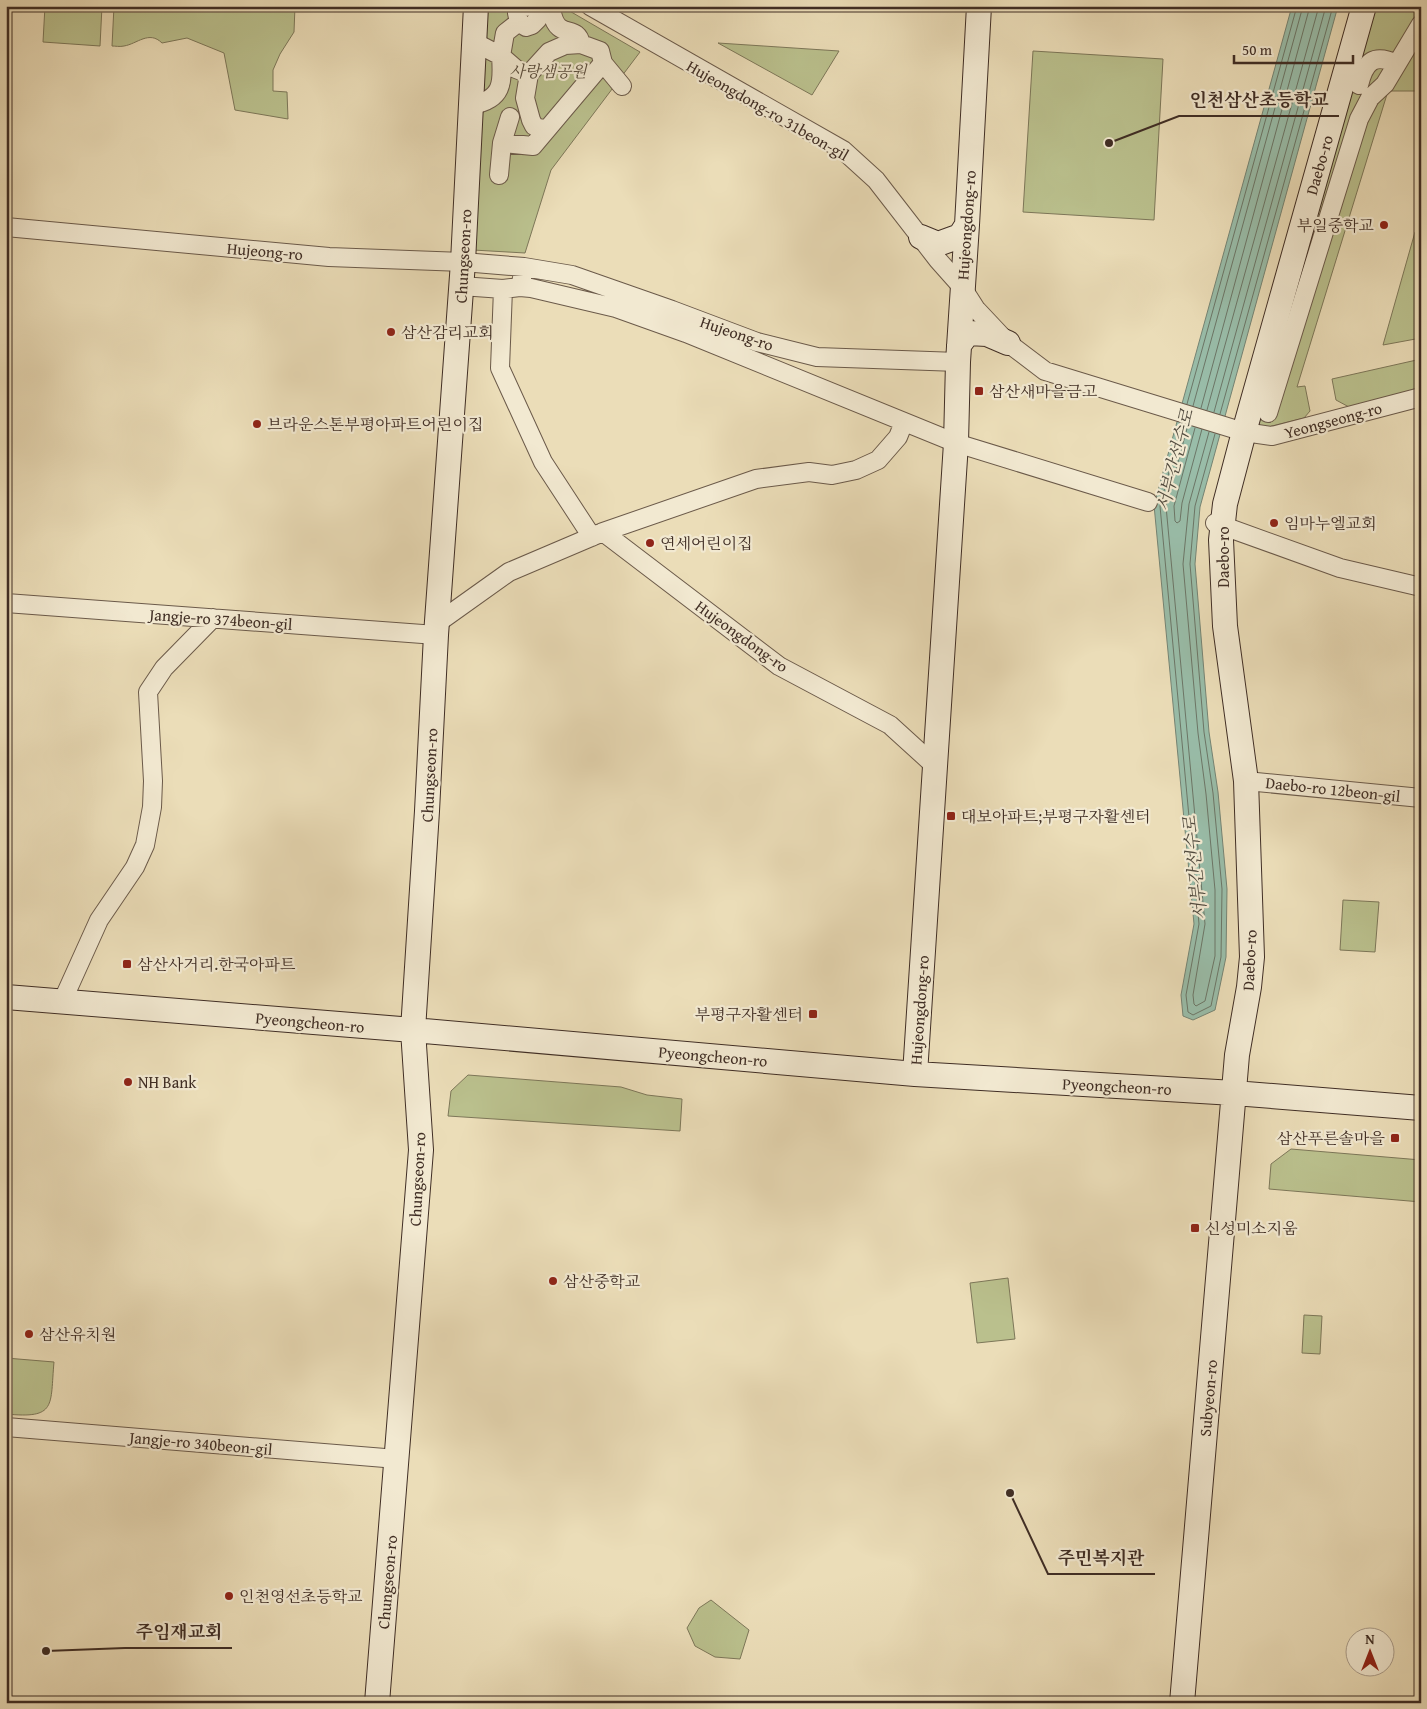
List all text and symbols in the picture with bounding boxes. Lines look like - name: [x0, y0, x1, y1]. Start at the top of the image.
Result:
- scale bar: [1234, 32, 1353, 64]
- text: 50 m: [1242, 39, 1273, 60]
- street label: Hujeongdong-ro 31beon-gil: [682, 54, 854, 167]
- park label: 사랑샘공원: [509, 59, 588, 83]
- callout: 인천삼산초등학교: [1179, 83, 1339, 116]
- text: 인천삼산초등학교: [1189, 86, 1329, 113]
- street label: Daebo-ro: [1299, 132, 1339, 198]
- street label: Hujeongdong-ro: [950, 169, 982, 281]
- street label: Chungseon-ro: [449, 208, 477, 304]
- place label: 부일중학교: [1297, 213, 1374, 237]
- marker: 부일중학교: [1378, 219, 1390, 231]
- street label: Hujeong-ro: [226, 236, 304, 266]
- street label: Hujeong-ro: [697, 309, 777, 357]
- place label: 삼산감리교회: [401, 320, 494, 344]
- marker: 삼산감리교회: [385, 326, 397, 338]
- place label: 삼산새마을금고: [989, 379, 1098, 403]
- marker: 삼산새마을금고: [973, 385, 985, 397]
- street label: Yeongseong-ro: [1281, 395, 1385, 445]
- water label: 서부간선수로: [1149, 405, 1200, 514]
- place label: 브라운스톤부평아파트어린이집: [267, 412, 483, 436]
- marker: 브라운스톤부평아파트어린이집: [251, 418, 263, 430]
- place label: 임마누엘교회: [1284, 511, 1377, 535]
- marker: 임마누엘교회: [1268, 517, 1280, 529]
- street label: Daebo-ro: [1211, 526, 1235, 588]
- place label: 연세어린이집: [660, 531, 753, 555]
- marker: 연세어린이집: [644, 537, 656, 549]
- street label: Hujeongdong-ro: [691, 594, 793, 678]
- street label: Jangje-ro 374beon-gil: [147, 602, 294, 636]
- street label: Chungseon-ro: [415, 727, 443, 823]
- street label: Daebo-ro 12beon-gil: [1264, 770, 1402, 808]
- place label: 대보아파트;부평구자활센터: [961, 804, 1150, 828]
- marker: 대보아파트;부평구자활센터: [945, 810, 957, 822]
- water label: 서부간선수로: [1176, 814, 1213, 921]
- street label: Daebo-ro: [1235, 929, 1263, 991]
- place label: 삼산사거리.한국아파트: [137, 952, 296, 976]
- street label: Hujeongdong-ro: [903, 954, 935, 1066]
- marker: 삼산사거리.한국아파트: [121, 958, 133, 970]
- place label: 부평구자활센터: [695, 1002, 803, 1026]
- street label: Pyeongcheon-ro: [254, 1005, 366, 1039]
- marker: 부평구자활센터: [807, 1008, 819, 1020]
- street label: Pyeongcheon-ro: [657, 1039, 769, 1073]
- place label: NH Bank: [138, 1070, 197, 1094]
- street label: Pyeongcheon-ro: [1062, 1071, 1172, 1101]
- marker: NH Bank: [122, 1076, 134, 1088]
- place label: 삼산푸른솔마을: [1277, 1126, 1386, 1150]
- street label: Chungseon-ro: [403, 1131, 431, 1227]
- marker: 삼산푸른솔마을: [1389, 1132, 1401, 1144]
- place label: 신성미소지움: [1205, 1216, 1298, 1240]
- marker: 신성미소지움: [1189, 1222, 1201, 1234]
- place label: 삼산중학교: [563, 1269, 640, 1293]
- marker: 삼산중학교: [547, 1275, 559, 1287]
- place label: 삼산유치원: [39, 1322, 116, 1346]
- marker: 삼산유치원: [23, 1328, 35, 1340]
- street label: Subyeon-ro: [1193, 1359, 1223, 1437]
- street label: Jangje-ro 340beon-gil: [127, 1425, 274, 1461]
- street label: Chungseon-ro: [371, 1534, 403, 1630]
- callout: 주민복지관: [1048, 1541, 1155, 1574]
- text: 주민복지관: [1058, 1544, 1145, 1571]
- place label: 인천영선초등학교: [239, 1584, 363, 1608]
- marker: 인천영선초등학교: [223, 1590, 235, 1602]
- callout: 주임재교회: [125, 1615, 232, 1648]
- text: 주임재교회: [136, 1618, 222, 1645]
- north arrow: [1344, 1626, 1394, 1676]
- text: N: [1365, 1629, 1375, 1649]

